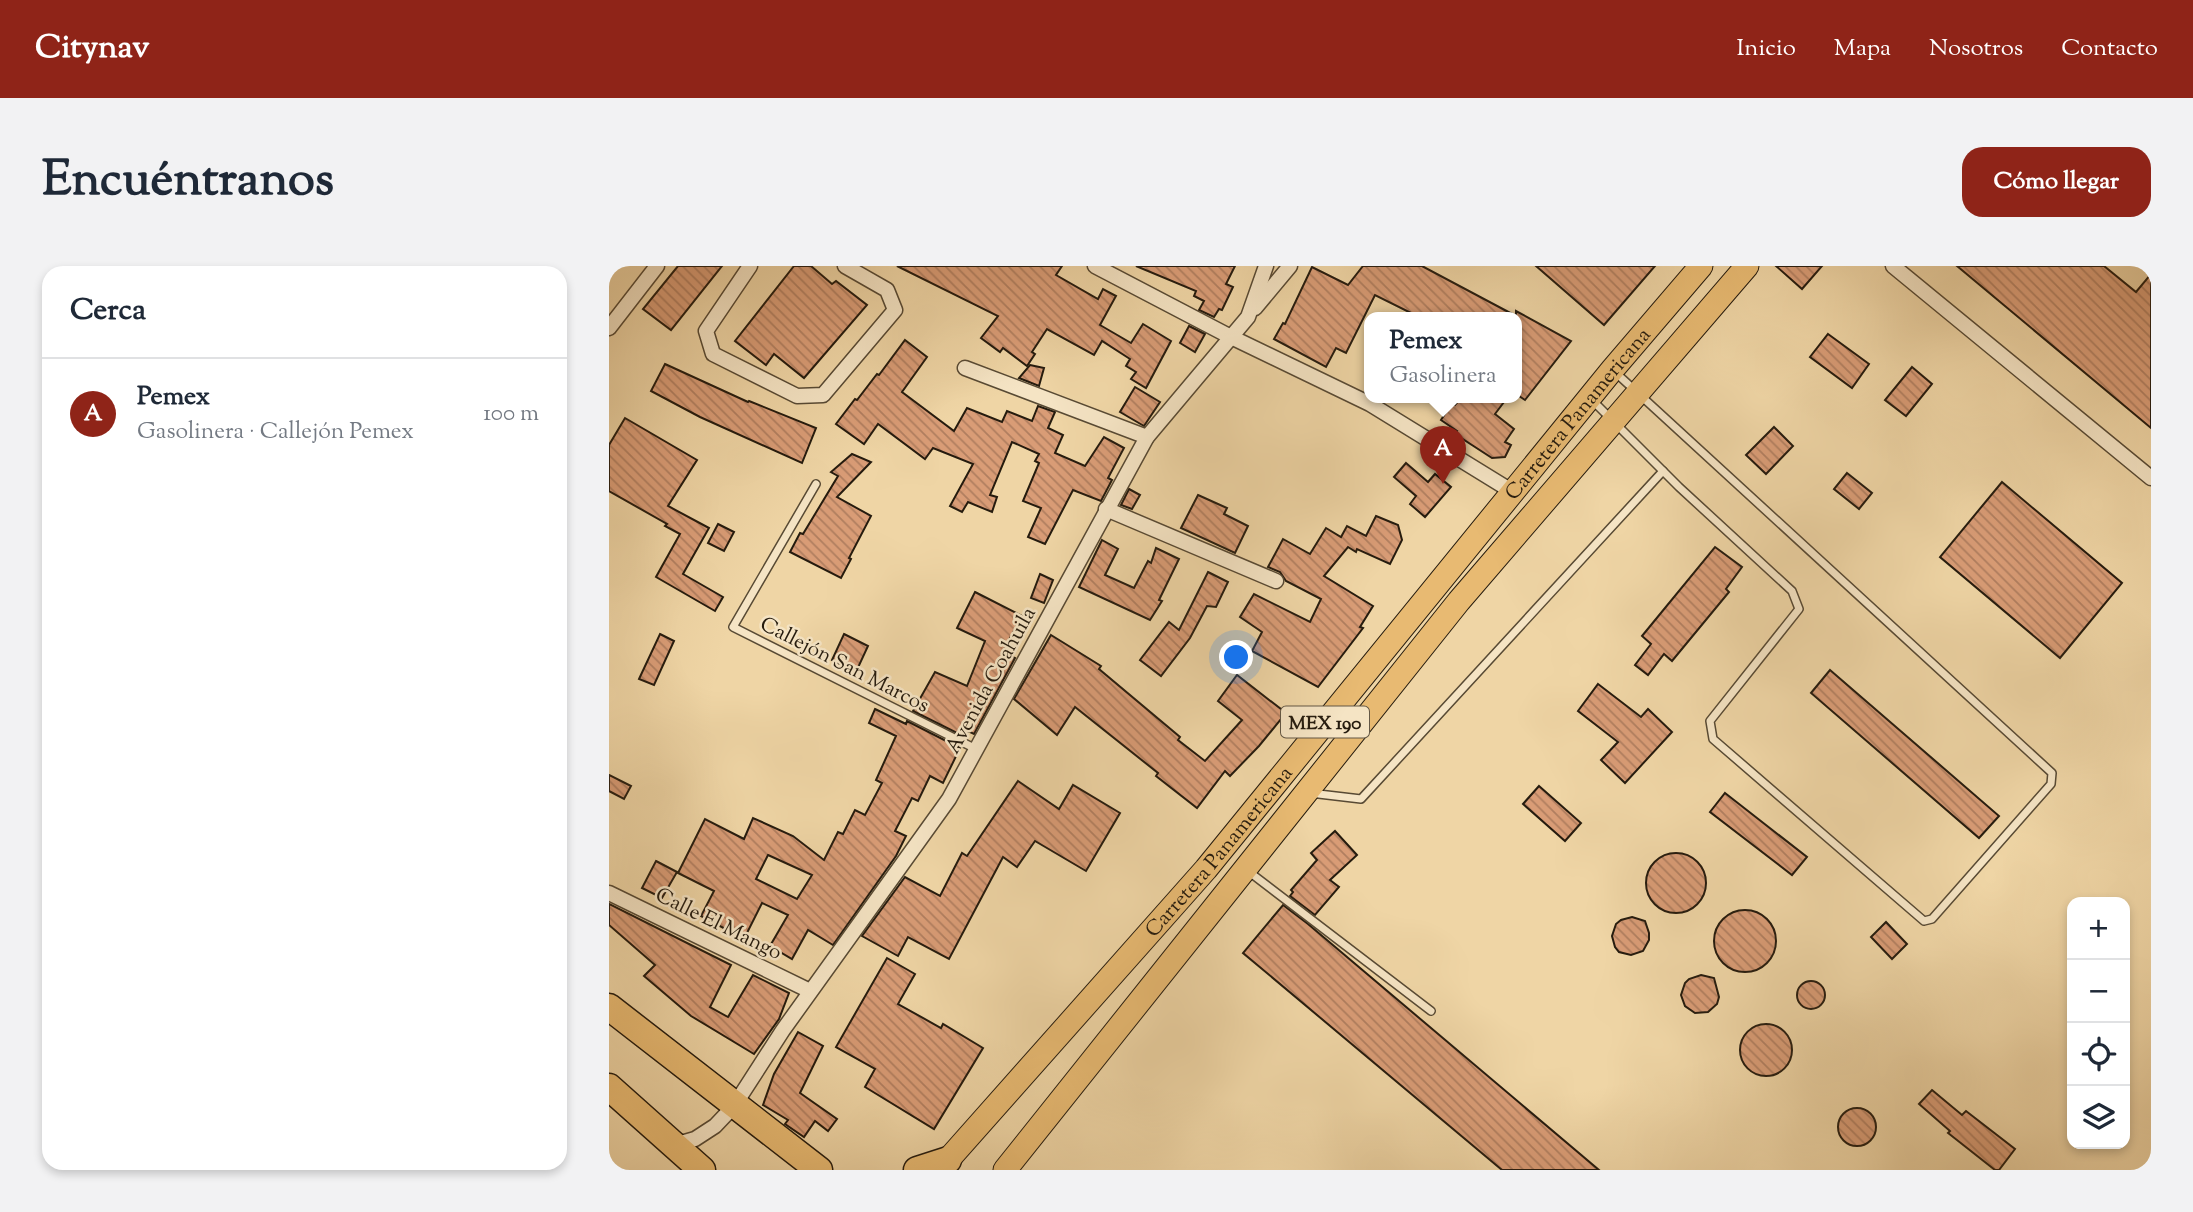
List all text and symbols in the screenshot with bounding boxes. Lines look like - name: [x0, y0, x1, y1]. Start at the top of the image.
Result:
- text: Citynav: [35, 25, 150, 73]
- text: Inicio: [1736, 32, 1796, 66]
- text: Mapa: [1834, 32, 1891, 66]
- text: Nosotros: [1929, 32, 2023, 66]
- text: Contacto: [2061, 32, 2158, 66]
- text: Encuéntranos: [42, 147, 334, 217]
- button: Cómo llegar: [1962, 147, 2151, 217]
- text: Cerca: [70, 290, 146, 333]
- popup: [1364, 312, 1522, 403]
- street label: Carretera Panamericana: [1499, 322, 1659, 508]
- text: Pemex: [1389, 323, 1462, 360]
- text: Gasolinera: [1389, 360, 1497, 393]
- text: Pemex: [137, 379, 210, 416]
- text: A: [84, 398, 102, 431]
- text: 100 m: [483, 398, 539, 431]
- text: Gasolinera · Callejón Pemex: [137, 416, 414, 449]
- pin: A: [1420, 426, 1466, 484]
- street label: Avenida Coahuila: [939, 602, 1045, 760]
- street label: Callejón San Marcos: [754, 610, 934, 721]
- your location: [1219, 640, 1253, 674]
- road number: MEX 190: [1281, 706, 1369, 737]
- street label: Carretera Panamericana: [1139, 760, 1301, 945]
- street label: Calle El Mango: [650, 881, 787, 969]
- map controls: [2067, 897, 2130, 1149]
- button: +: [2067, 897, 2130, 960]
- button: −: [2067, 960, 2130, 1023]
- button: locate: [2067, 1023, 2130, 1086]
- button: layers: [2067, 1086, 2130, 1149]

